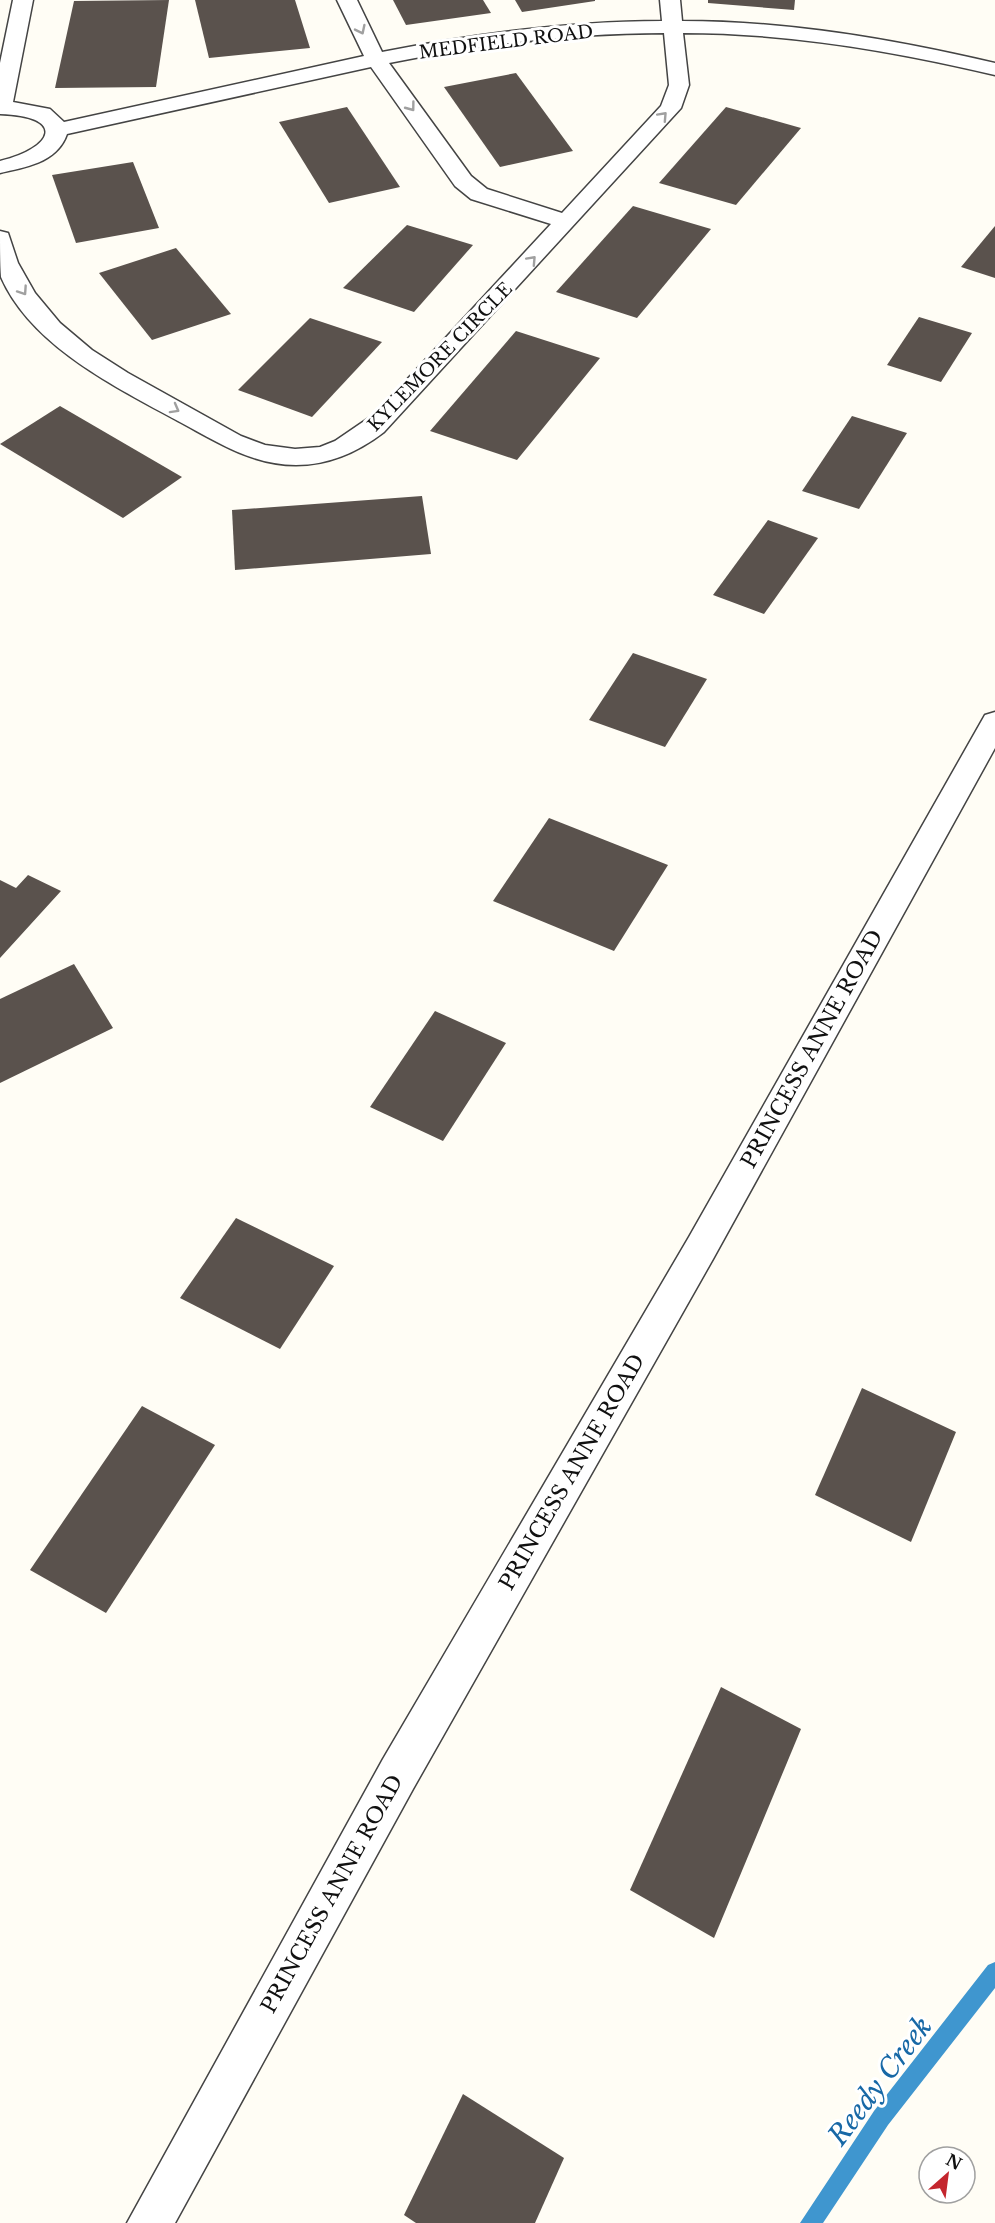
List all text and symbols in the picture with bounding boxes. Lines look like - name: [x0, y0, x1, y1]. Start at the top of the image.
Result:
- street label: MEDFIELD ROAD: [418, 20, 594, 64]
- one-way arrow: [354, 24, 366, 35]
- one-way arrow: [404, 100, 415, 111]
- one-way arrow: [656, 113, 667, 124]
- one-way arrow: [524, 256, 535, 267]
- street label: KYLEMORE CIRCLE: [363, 278, 517, 436]
- one-way arrow: [15, 285, 26, 296]
- one-way arrow: [169, 402, 180, 413]
- street label: PRINCESS ANNE ROAD: [736, 925, 888, 1173]
- street label: PRINCESS ANNE ROAD: [494, 1349, 650, 1595]
- street label: PRINCESS ANNE ROAD: [256, 1770, 408, 2018]
- water label: Reedy Creek: [820, 2010, 939, 2153]
- north arrow: [917, 2145, 977, 2205]
- text: N: [943, 2149, 965, 2174]

